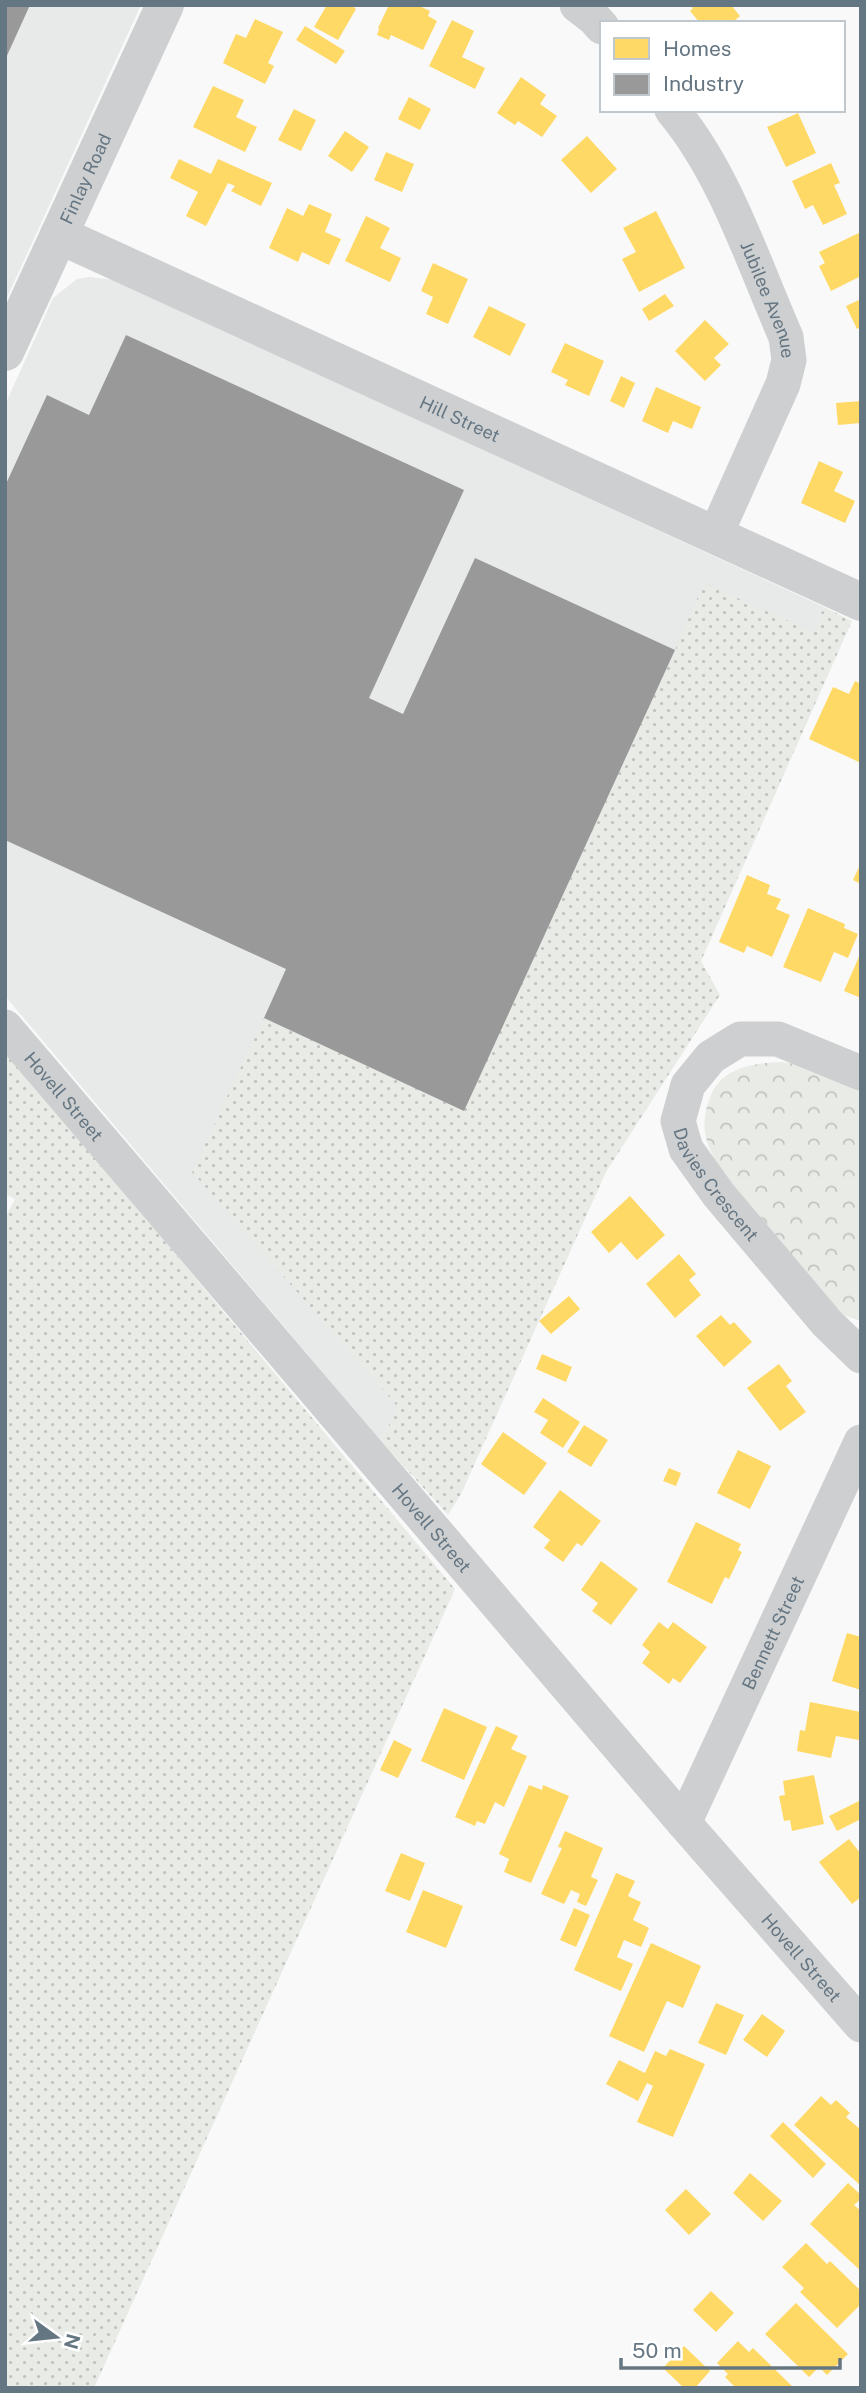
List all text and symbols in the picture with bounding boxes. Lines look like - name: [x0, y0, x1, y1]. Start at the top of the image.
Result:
- legend: [600, 21, 845, 112]
- text: Homes: [663, 36, 731, 61]
- text: Industry: [663, 71, 744, 96]
- street label: Finlay Road: [55, 130, 115, 227]
- street label: Jubilee Avenue: [737, 238, 799, 359]
- street label: Hill Street: [417, 391, 503, 446]
- street label: Hovell Street: [20, 1047, 108, 1145]
- street label: Davies Crescent: [670, 1125, 763, 1245]
- street label: Hovell Street: [388, 1479, 476, 1576]
- street label: Bennett Street: [737, 1572, 808, 1693]
- street label: Hovell Street: [758, 1909, 846, 2006]
- north arrow: [21, 2302, 91, 2372]
- scale bar: [621, 2326, 840, 2370]
- text: N: [60, 2331, 85, 2351]
- text: 50 m: [632, 2338, 682, 2363]

